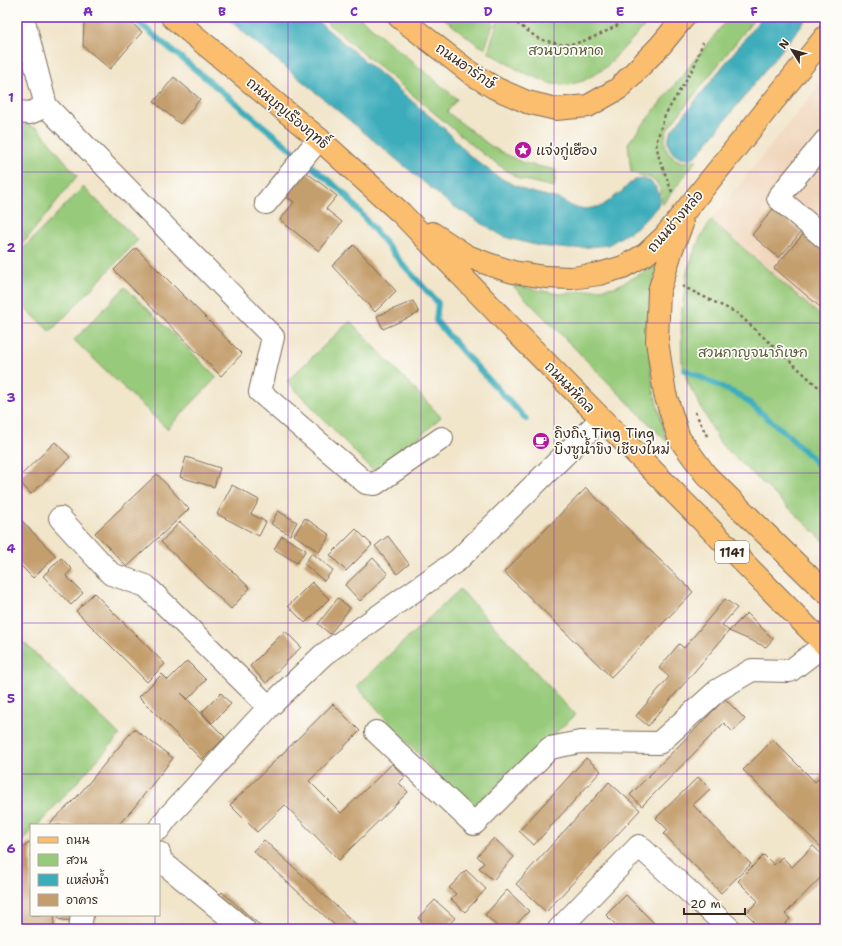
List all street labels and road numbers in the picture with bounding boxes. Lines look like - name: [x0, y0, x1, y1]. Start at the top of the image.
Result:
- street label: ถนนอารักษ์: [432, 39, 500, 94]
- street label: ถนนบุญเรืองฤทธิ์: [242, 71, 335, 154]
- street label: ถนนช่างหล่อ: [643, 186, 707, 256]
- street label: ถนนมหิดล: [541, 358, 599, 416]
- road number: 1141: [715, 541, 749, 563]

